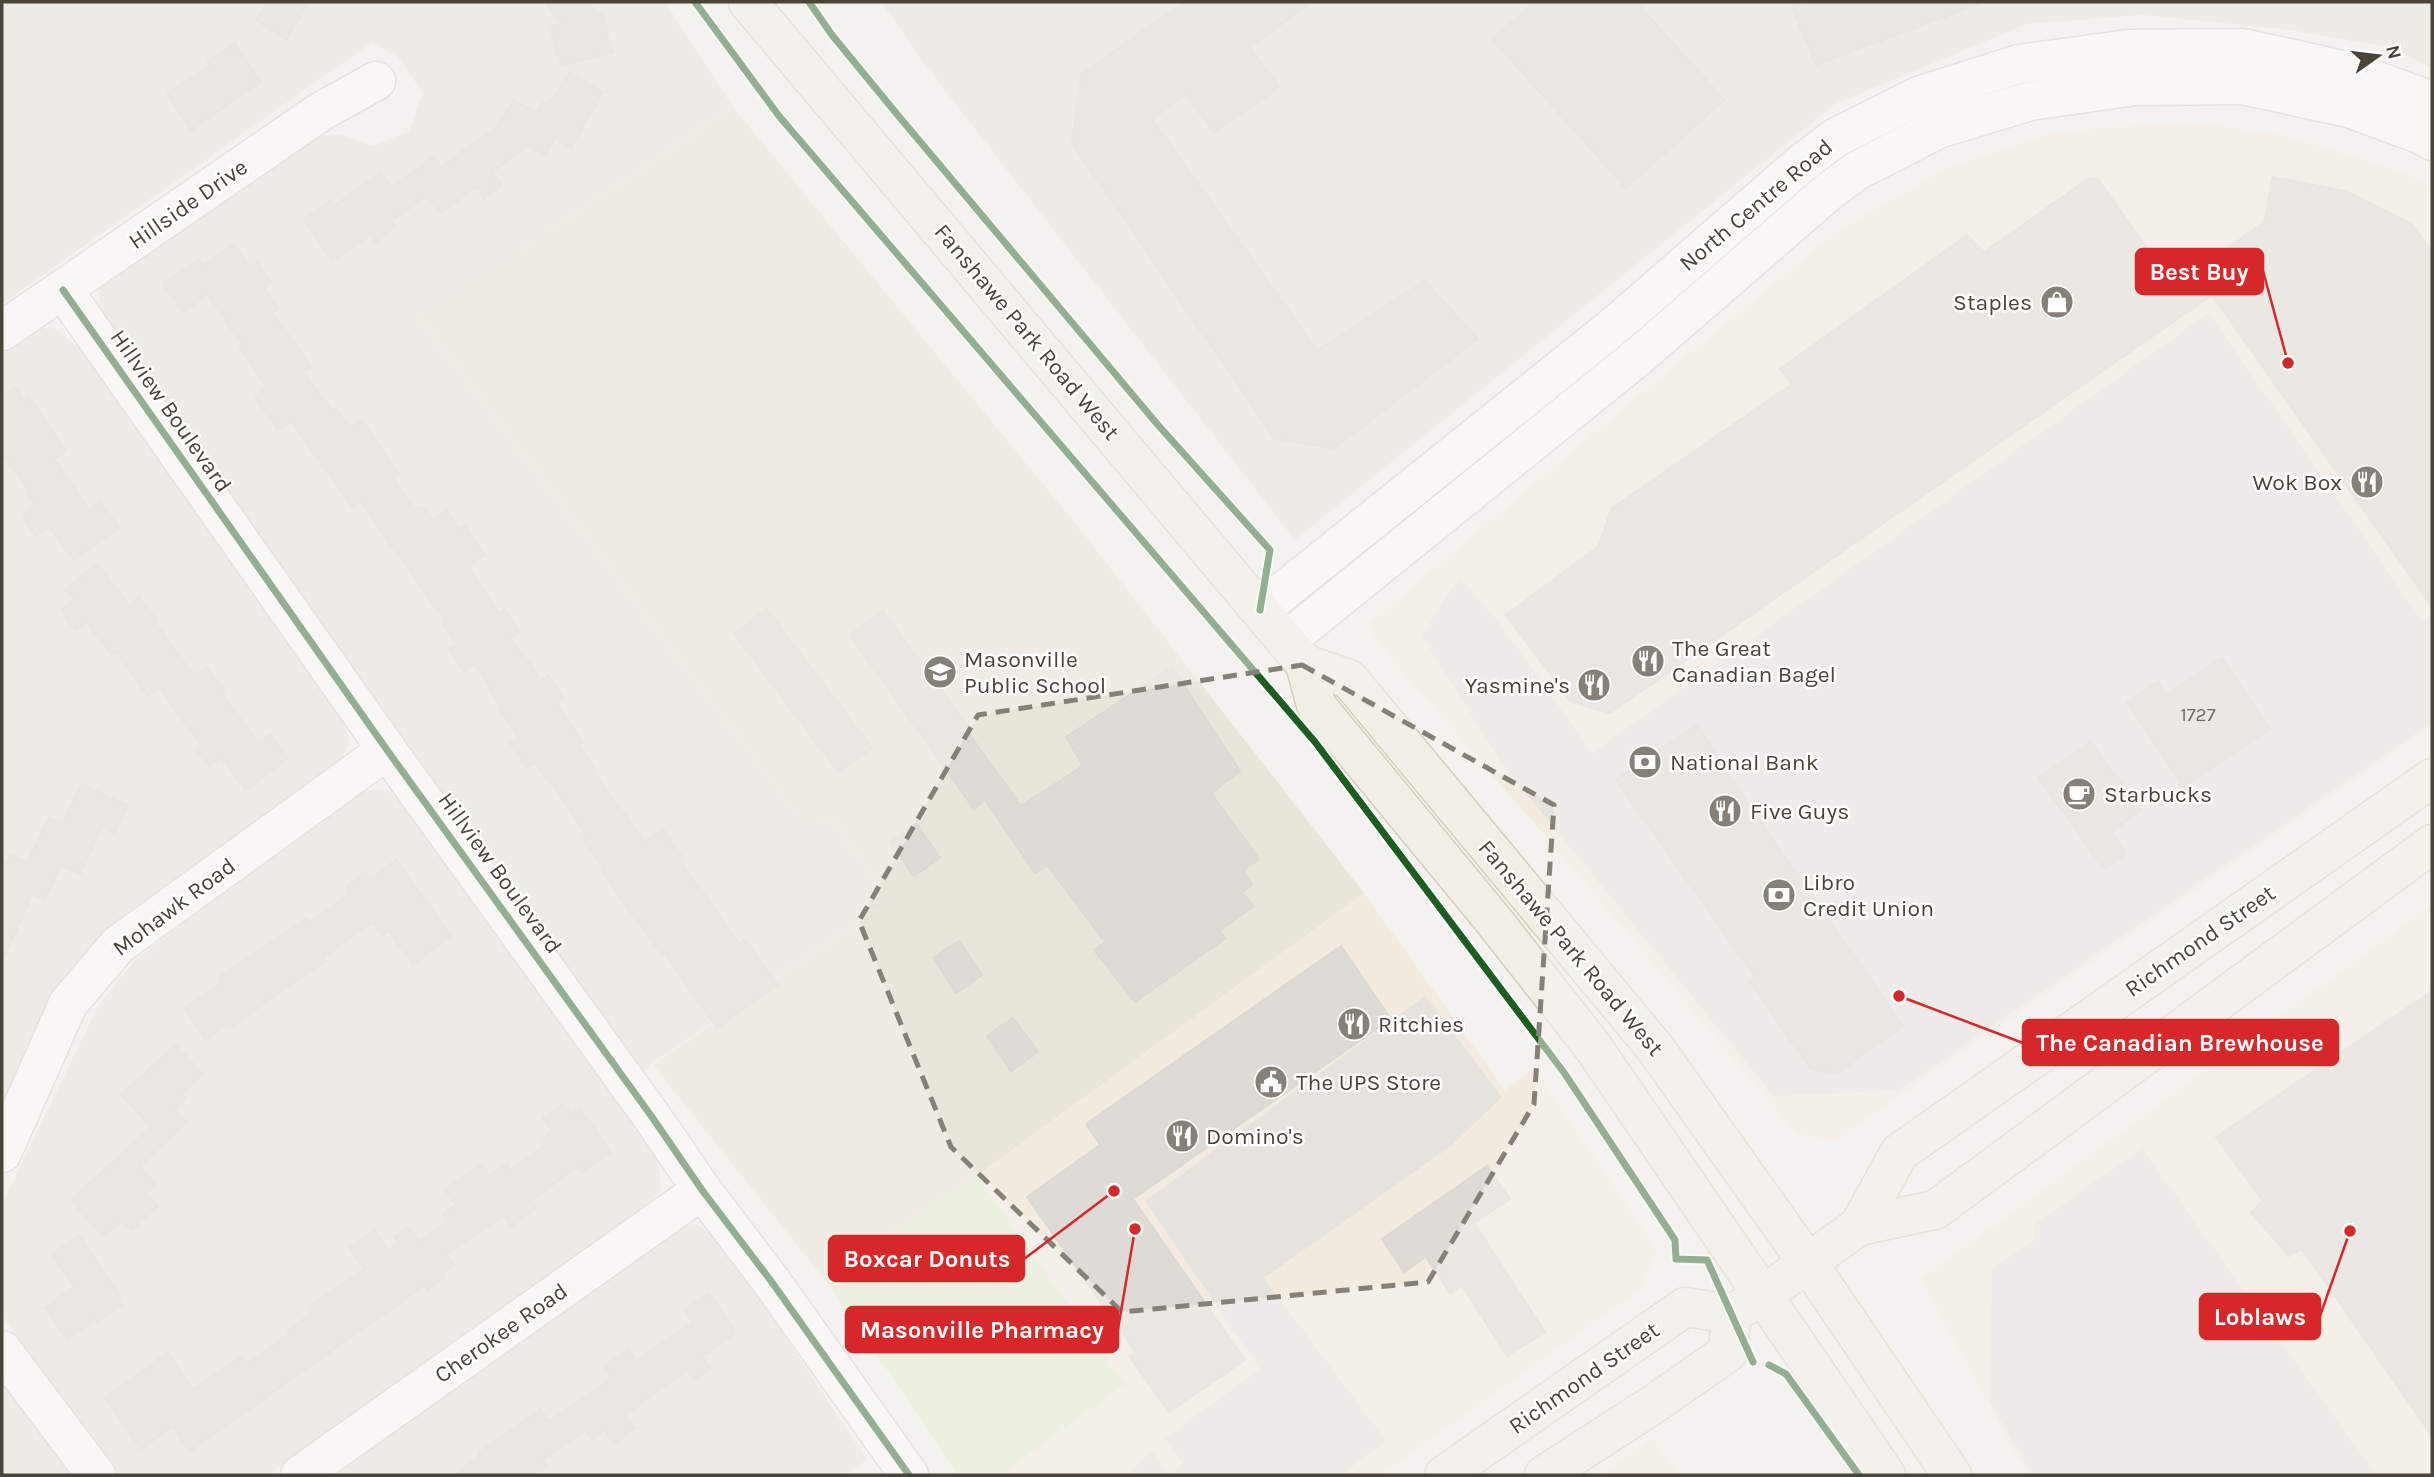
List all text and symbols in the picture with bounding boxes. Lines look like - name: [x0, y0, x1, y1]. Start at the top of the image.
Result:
- north arrow: [2343, 21, 2413, 91]
- text: N: [2381, 43, 2406, 61]
- street label: North Centre Road: [1674, 133, 1838, 277]
- street label: Hillside Drive: [123, 153, 253, 255]
- street label: Fanshawe Park Road West: [929, 219, 1125, 446]
- callout: Best Buy: [2136, 249, 2263, 294]
- text: Best Buy: [2149, 258, 2249, 286]
- shop icon: Staples: [2038, 283, 2076, 321]
- place label: Staples: [1953, 289, 2032, 316]
- street label: Hillview Boulevard: [105, 324, 237, 498]
- restaurant icon: Wok Box: [2348, 463, 2386, 501]
- place label: Wok Box: [2253, 469, 2342, 496]
- place label: The Great Canadian Bagel: [1672, 635, 1836, 688]
- restaurant icon: The Great Canadian Bagel: [1629, 642, 1667, 680]
- place label: Masonville Public School: [964, 646, 1106, 699]
- school or university icon: Masonville Public School: [921, 653, 959, 691]
- restaurant icon: Yasmine's: [1575, 666, 1613, 704]
- place label: Yasmine's: [1465, 672, 1570, 699]
- house number: 1727: [2180, 704, 2216, 726]
- bank icon: National Bank: [1626, 743, 1664, 781]
- place label: National Bank: [1670, 749, 1819, 776]
- cafe icon: Starbucks: [2060, 775, 2098, 813]
- place label: Starbucks: [2104, 781, 2212, 808]
- street label: Hillview Boulevard: [432, 787, 568, 959]
- restaurant icon: Five Guys: [1706, 792, 1744, 830]
- place label: Five Guys: [1750, 798, 1849, 825]
- street label: Fanshawe Park Road West: [1473, 835, 1669, 1062]
- street label: Mohawk Road: [107, 852, 241, 962]
- place label: Libro Credit Union: [1803, 869, 1934, 922]
- bank icon: Libro Credit Union: [1760, 876, 1798, 914]
- street label: Richmond Street: [2120, 879, 2280, 1003]
- restaurant icon: Ritchies: [1335, 1005, 1373, 1043]
- place label: Ritchies: [1378, 1011, 1464, 1038]
- callout: The Canadian Brewhouse: [2023, 1020, 2338, 1065]
- text: The Canadian Brewhouse: [2036, 1029, 2324, 1057]
- public building icon: The UPS Store: [1252, 1063, 1290, 1101]
- place label: The UPS Store: [1296, 1069, 1441, 1096]
- restaurant icon: Domino's: [1163, 1117, 1201, 1155]
- place label: Domino's: [1206, 1123, 1304, 1150]
- callout: Boxcar Donuts: [829, 1236, 1024, 1281]
- text: Boxcar Donuts: [844, 1245, 1010, 1273]
- street label: Cherokee Road: [429, 1277, 573, 1389]
- callout: Loblaws: [2200, 1294, 2320, 1339]
- text: Loblaws: [2214, 1303, 2306, 1331]
- callout: Masonville Pharmacy: [846, 1307, 1118, 1352]
- text: Masonville Pharmacy: [860, 1316, 1104, 1344]
- street label: Richmond Street: [1504, 1316, 1664, 1440]

